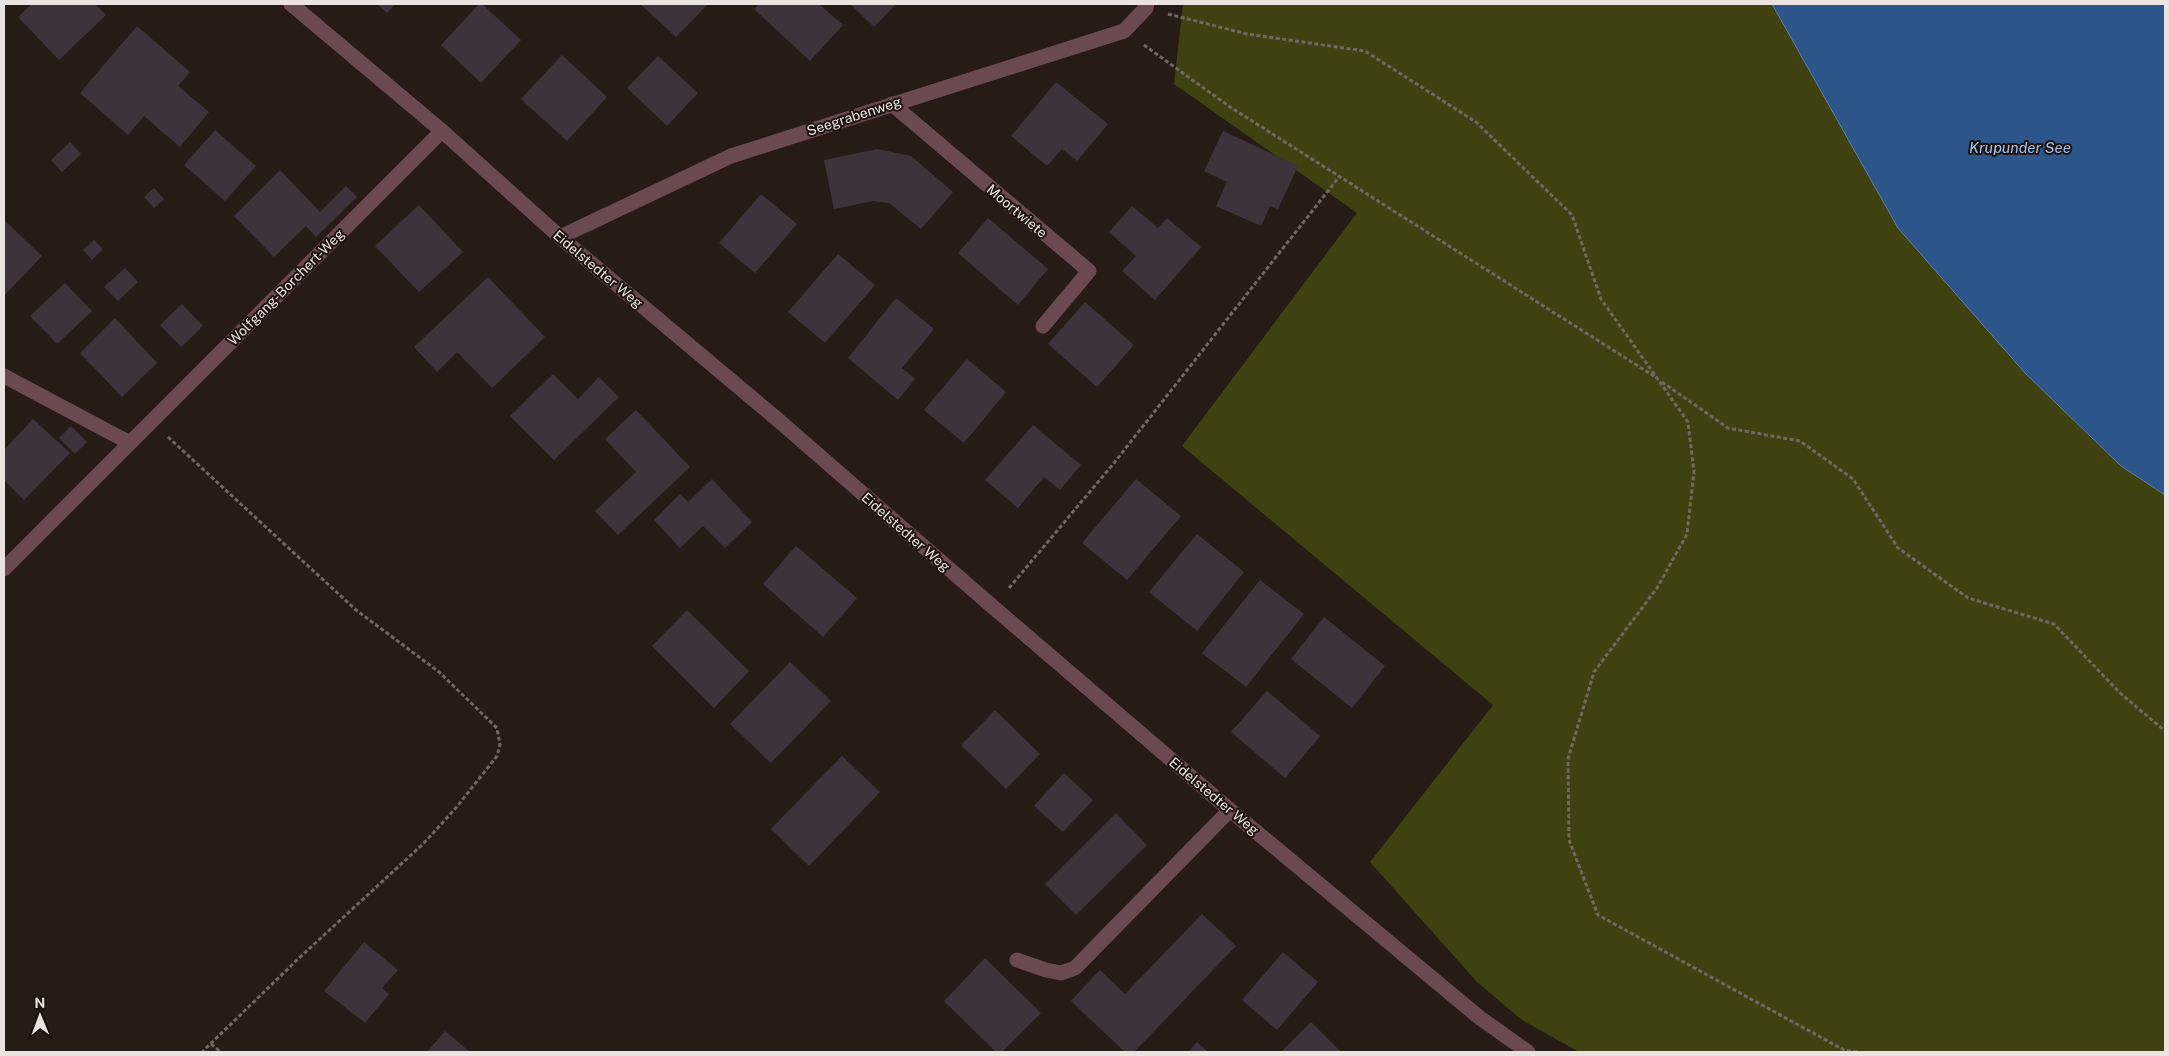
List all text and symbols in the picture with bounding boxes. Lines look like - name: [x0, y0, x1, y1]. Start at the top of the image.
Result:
- street label: Seegrabenweg: [805, 93, 904, 139]
- water label: Krupunder See: [1969, 139, 2071, 156]
- street label: Moortwiete: [984, 181, 1051, 241]
- street label: Wolfgang-Borchert-Weg: [225, 225, 348, 348]
- street label: Eidelstedter Weg: [550, 227, 646, 311]
- street label: Eidelstedter Weg: [859, 489, 954, 575]
- street label: Eidelstedter Weg: [1166, 754, 1262, 838]
- north arrow: [15, 991, 65, 1041]
- text: N: [34, 995, 45, 1011]

